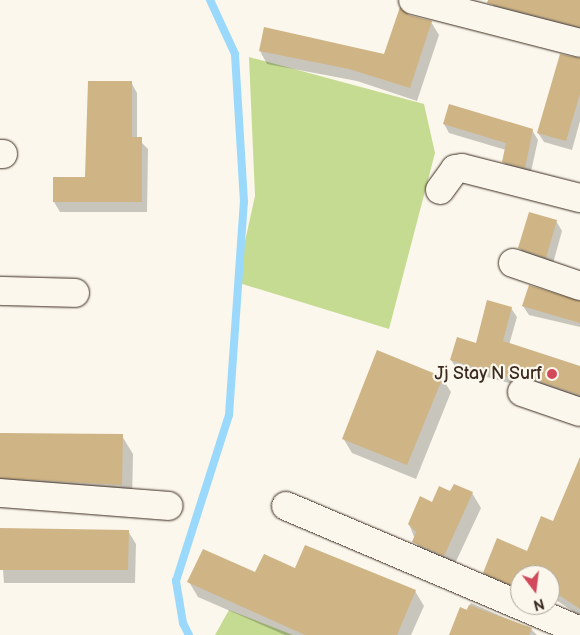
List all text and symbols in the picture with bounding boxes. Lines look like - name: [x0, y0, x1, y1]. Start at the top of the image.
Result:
- place label: Jj Stay N Surf: [433, 363, 542, 385]
- marker: Jj Stay N Surf: [546, 368, 558, 380]
- north arrow: [510, 565, 560, 615]
- text: N: [531, 594, 546, 614]

